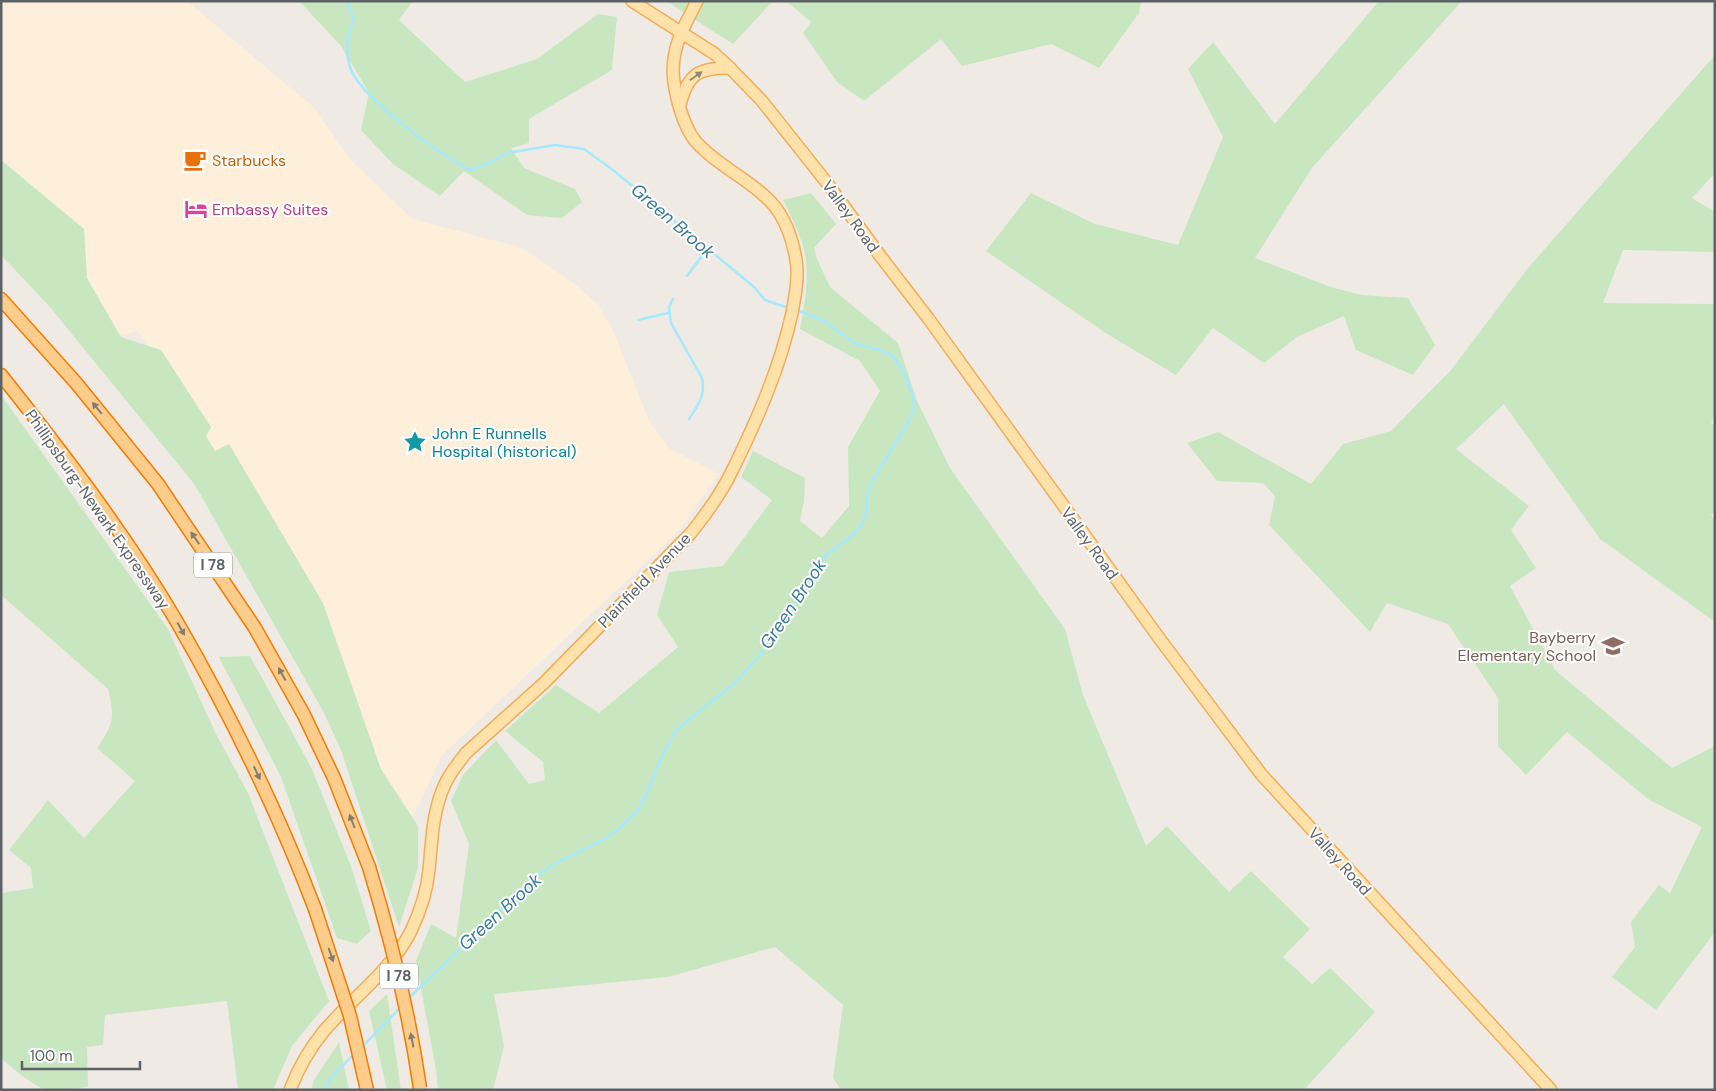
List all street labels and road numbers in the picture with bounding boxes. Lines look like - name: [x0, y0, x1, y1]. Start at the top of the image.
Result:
- street label: Valley Road: [817, 176, 884, 257]
- street label: Phillipsburg-Newark Expressway: [20, 405, 175, 613]
- street label: Valley Road: [1056, 503, 1123, 584]
- street label: Plainfield Avenue: [593, 528, 695, 633]
- road number: I 78: [194, 552, 232, 578]
- street label: Valley Road: [1303, 823, 1376, 900]
- road number: I 78: [380, 964, 418, 988]

